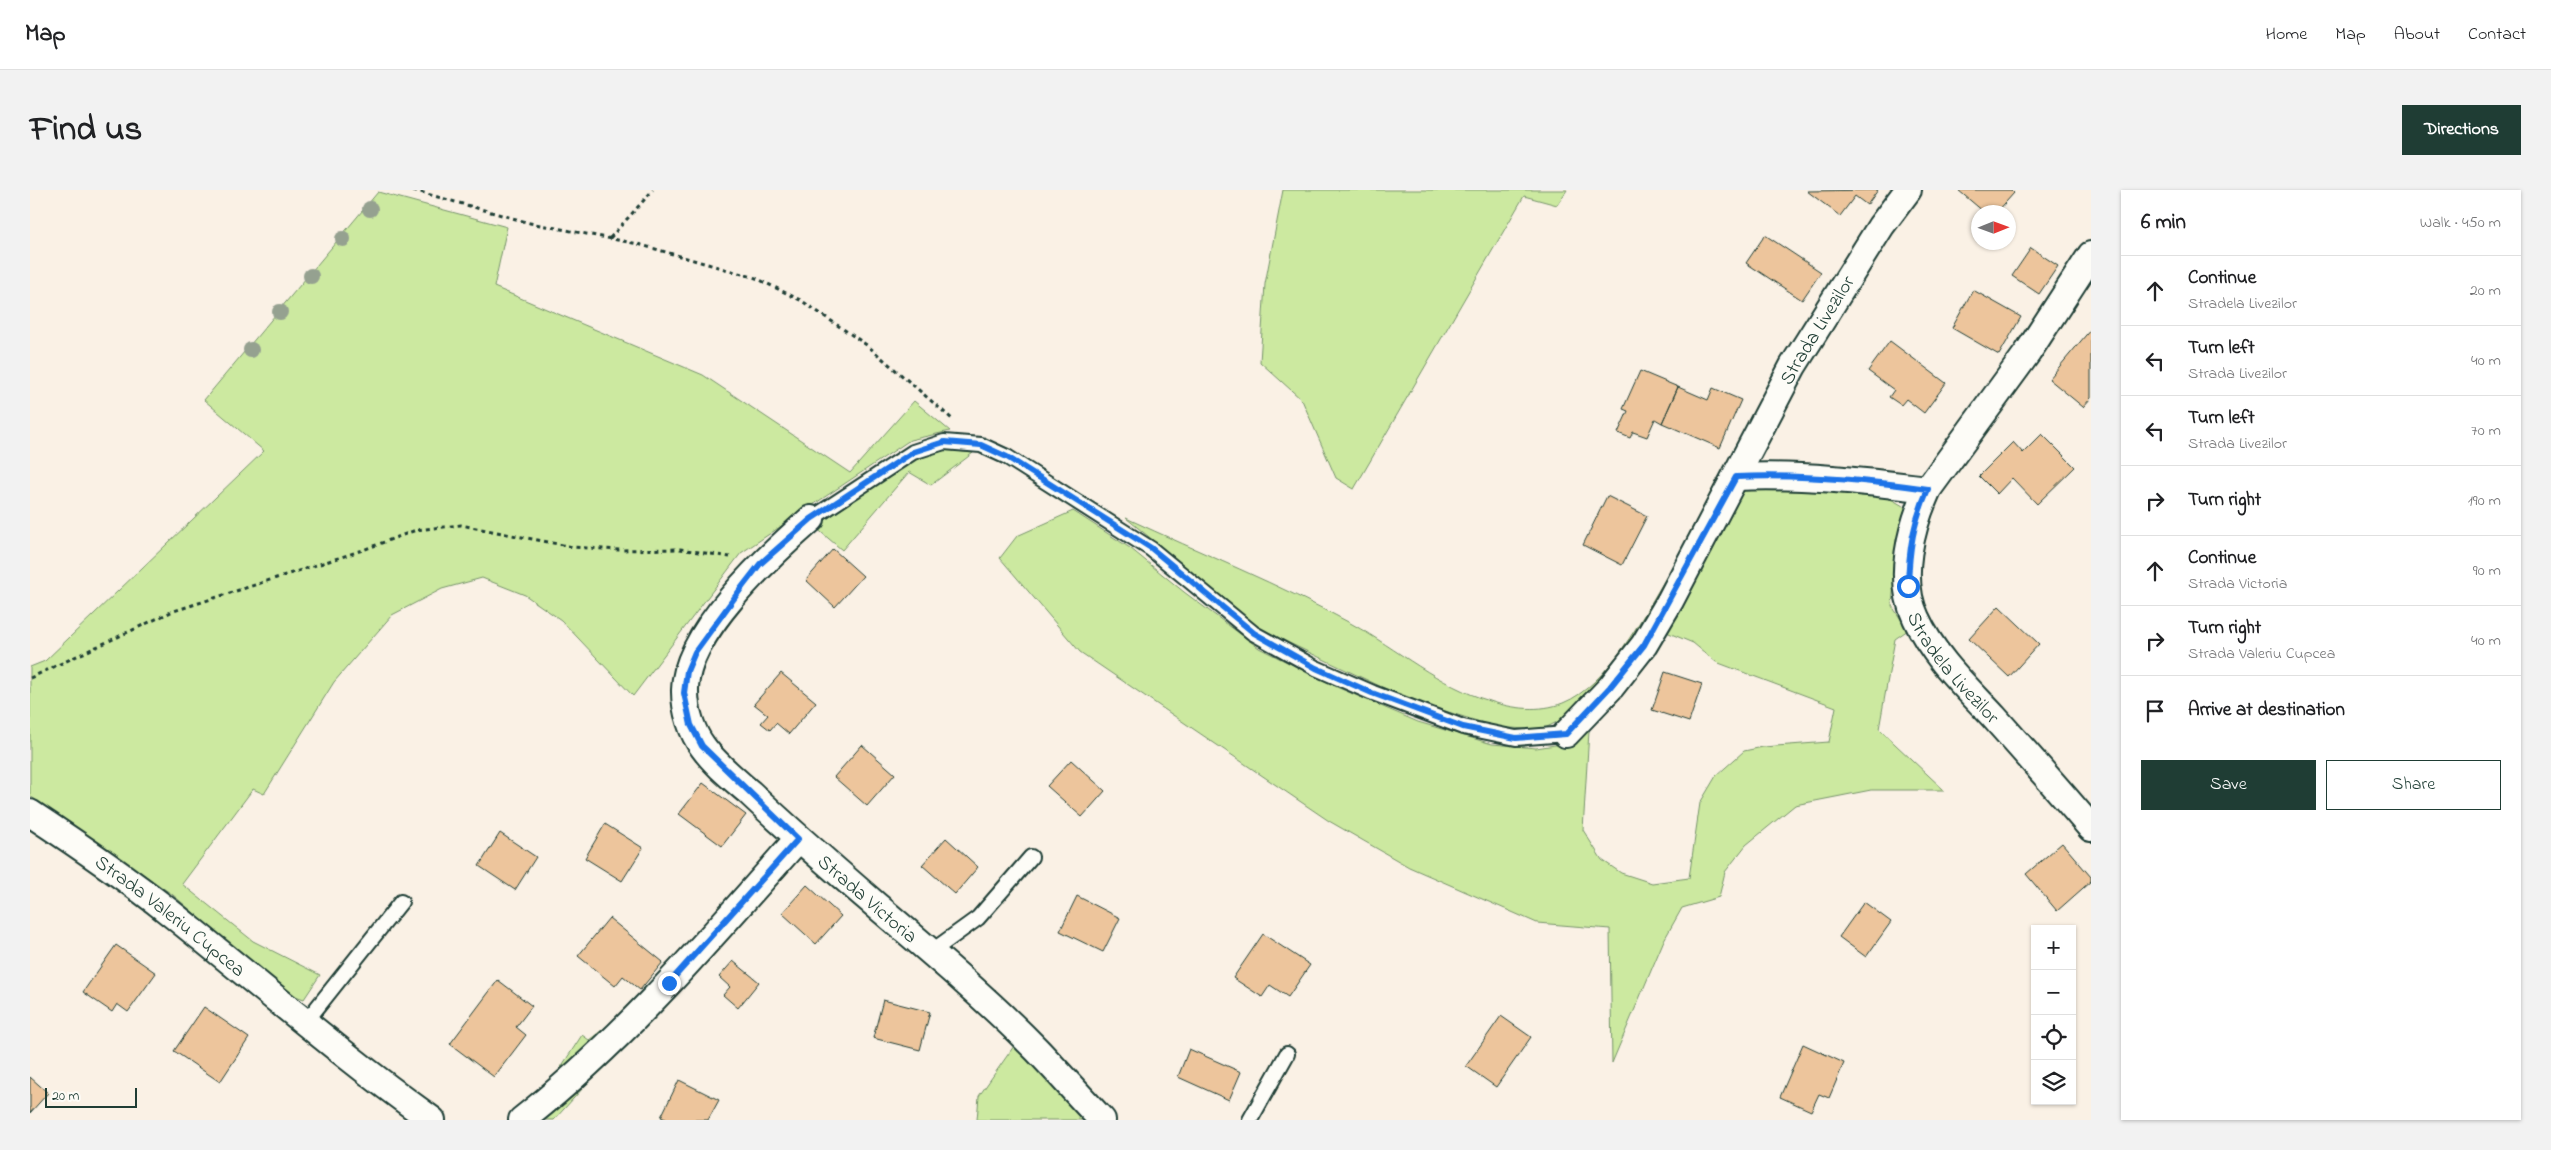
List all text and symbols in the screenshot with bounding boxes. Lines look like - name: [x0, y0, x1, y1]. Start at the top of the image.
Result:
- text: Map: [25, 17, 66, 52]
- text: Home: [2266, 22, 2307, 48]
- text: Map: [2335, 22, 2366, 48]
- text: About: [2394, 22, 2440, 48]
- text: Contact: [2468, 22, 2526, 48]
- text: Find us: [30, 105, 142, 156]
- button: Directions: [2402, 105, 2521, 155]
- north arrow: [1971, 205, 2016, 250]
- text: 6 min: [2141, 208, 2186, 238]
- text: Walk · 450 m: [2420, 211, 2501, 235]
- text: Continue: [2188, 265, 2256, 292]
- street label: Strada Livezilor: [1774, 270, 1864, 391]
- icon: ahead: [2141, 277, 2169, 305]
- text: 20 m: [2470, 279, 2501, 303]
- text: Stradela Livezilor: [2188, 292, 2297, 316]
- text: Turn left: [2188, 335, 2255, 362]
- icon: left: [2141, 347, 2169, 375]
- text: 40 m: [2471, 349, 2501, 373]
- text: Strada Livezilor: [2188, 362, 2287, 386]
- text: Turn left: [2188, 405, 2255, 432]
- icon: left: [2141, 417, 2169, 445]
- text: 70 m: [2471, 419, 2501, 443]
- text: Strada Livezilor: [2188, 432, 2287, 456]
- icon: right: [2141, 487, 2169, 515]
- text: Turn right: [2188, 487, 2261, 514]
- text: 190 m: [2468, 489, 2501, 513]
- text: Continue: [2188, 545, 2256, 572]
- icon: ahead: [2141, 557, 2169, 585]
- text: 90 m: [2473, 559, 2501, 583]
- text: Strada Victoria: [2188, 572, 2287, 596]
- route start: [1897, 575, 1920, 598]
- street label: Stradela Livezilor: [1898, 608, 2006, 732]
- text: Turn right: [2188, 615, 2261, 642]
- icon: right: [2141, 627, 2169, 655]
- text: 40 m: [2471, 629, 2501, 653]
- text: Strada Valeriu Cupcea: [2188, 642, 2335, 666]
- icon: arrive: [2141, 697, 2169, 725]
- text: Arrive at destination: [2188, 697, 2345, 724]
- button: Save: [2141, 760, 2316, 810]
- button: Share: [2326, 760, 2501, 810]
- street label: Strada Valeriu Cupcea: [88, 849, 251, 985]
- street label: Strada Victoria: [810, 849, 923, 951]
- map controls: [2031, 925, 2076, 1105]
- button: +: [2031, 925, 2076, 970]
- button: −: [2031, 970, 2076, 1015]
- route end: [658, 972, 681, 995]
- button: locate: [2031, 1015, 2076, 1060]
- button: layers: [2031, 1060, 2076, 1105]
- scale bar: [45, 1085, 138, 1108]
- text: 20 m: [52, 1086, 79, 1107]

